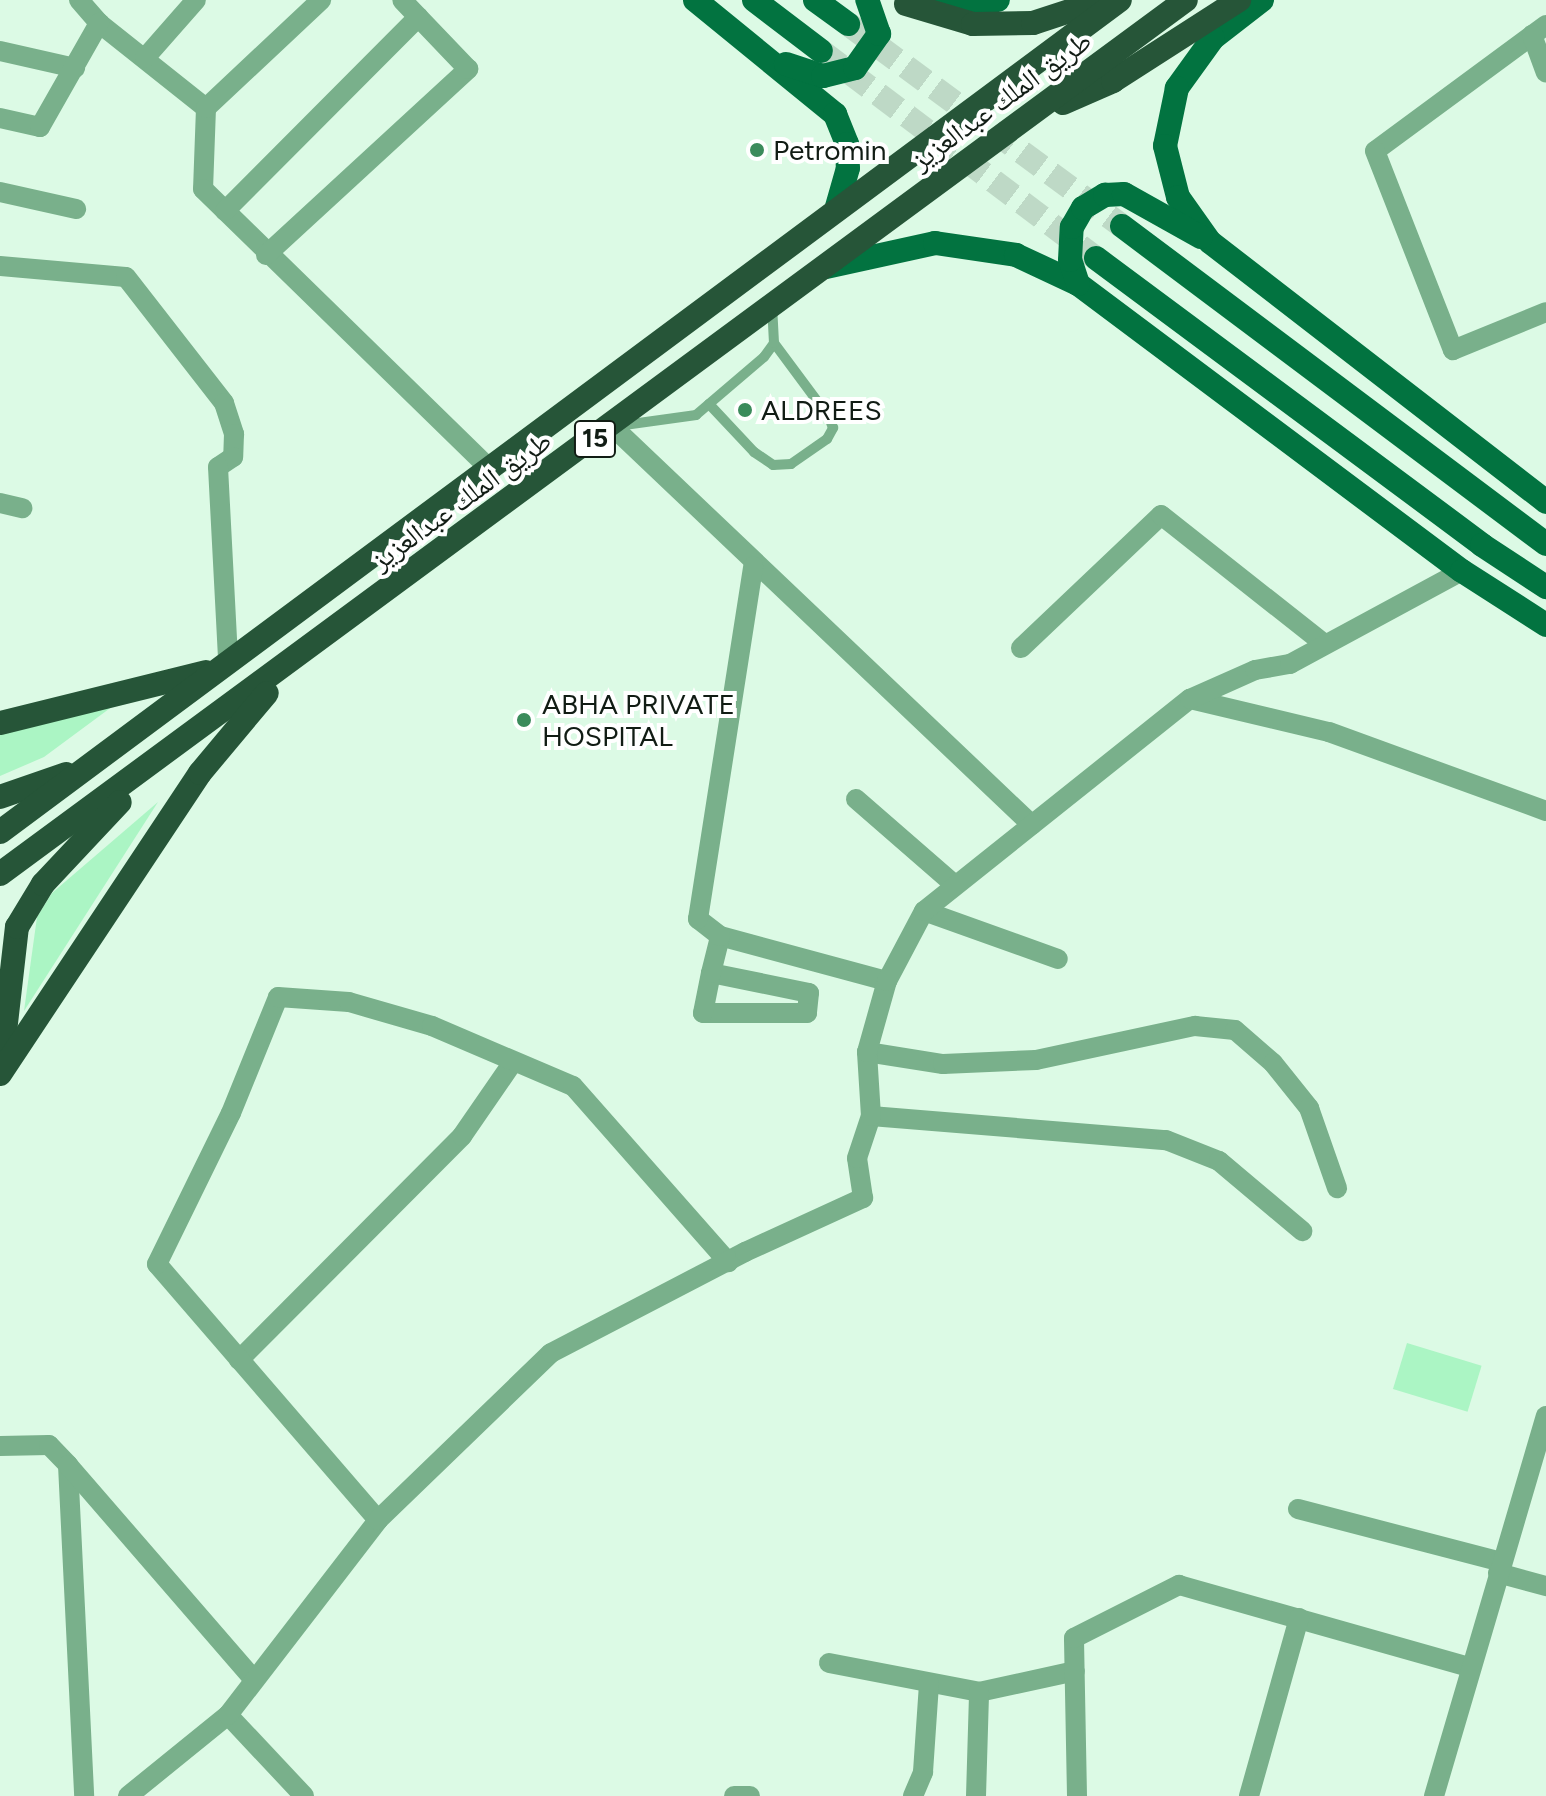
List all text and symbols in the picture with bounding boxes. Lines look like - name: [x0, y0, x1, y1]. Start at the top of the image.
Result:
- street label: طريق الملك عبدالعزيز: [904, 23, 1098, 177]
- place label: Petromin: [773, 133, 886, 167]
- marker: Petromin: [748, 141, 766, 159]
- place label: ALDREES: [761, 393, 882, 427]
- marker: ALDREES: [736, 401, 754, 419]
- road number: 15: [573, 417, 617, 461]
- street label: طريق الملك عبدالعزيز: [364, 423, 558, 577]
- place label: ABHA PRIVATE HOSPITAL: [542, 687, 735, 753]
- marker: ABHA PRIVATE HOSPITAL: [513, 709, 535, 731]

